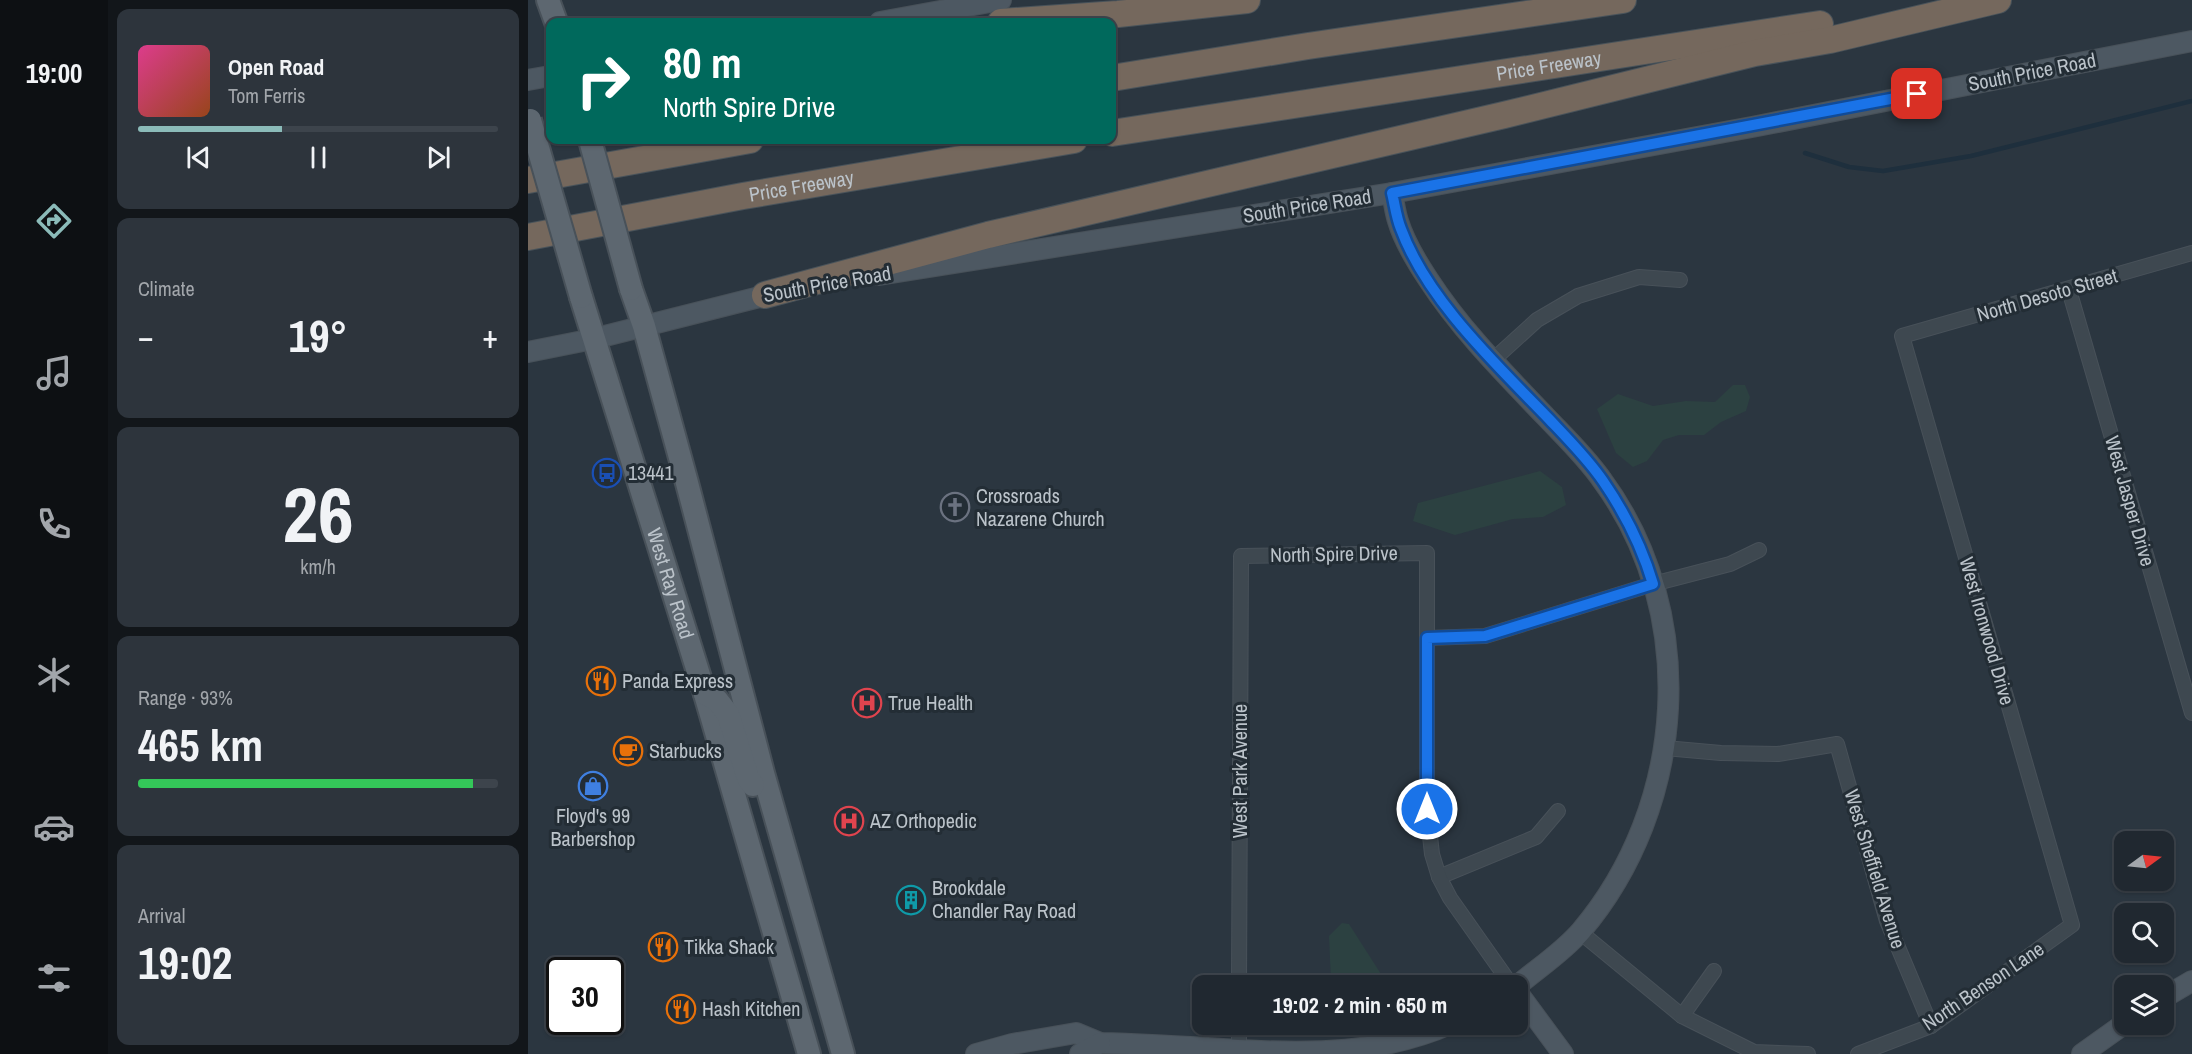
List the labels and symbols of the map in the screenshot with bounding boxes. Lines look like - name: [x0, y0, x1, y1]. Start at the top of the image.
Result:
- street label: Price Freeway: [1494, 44, 1604, 87]
- street label: South Price Road: [1966, 46, 2098, 97]
- pin: [1891, 68, 1942, 119]
- street label: Price Freeway: [747, 163, 856, 208]
- street label: South Price Road: [1241, 182, 1373, 229]
- street label: South Price Road: [761, 259, 893, 308]
- street label: North Desoto Street: [1973, 261, 2121, 327]
- street label: West Jasper Drive: [2099, 432, 2162, 569]
- bus stop icon: 13441: [591, 457, 623, 489]
- place label: 13441: [628, 459, 674, 486]
- place label: Crossroads Nazarene Church: [976, 482, 1105, 532]
- church icon: Crossroads Nazarene Church: [939, 491, 971, 523]
- street label: West Ray Road: [641, 524, 701, 642]
- street label: North Spire Drive: [1270, 539, 1398, 568]
- street label: West Ironwood Drive: [1953, 554, 2022, 708]
- restaurant icon: Panda Express: [585, 665, 617, 697]
- place label: Panda Express: [622, 667, 733, 694]
- hospital icon: True Health: [851, 687, 883, 719]
- place label: True Health: [888, 689, 973, 716]
- street label: West Park Avenue: [1226, 704, 1253, 838]
- cafe icon: Starbucks: [612, 735, 644, 767]
- place label: Starbucks: [649, 737, 722, 764]
- shop icon: Floyd's 99 Barbershop: [577, 770, 609, 802]
- position arrow: [1395, 777, 1459, 841]
- street label: West Sheffield Avenue: [1838, 786, 1913, 952]
- place label: Floyd's 99 Barbershop: [551, 802, 635, 852]
- hospital icon: AZ Orthopedic: [833, 805, 865, 837]
- place label: AZ Orthopedic: [869, 807, 977, 834]
- north arrow: [2114, 831, 2174, 891]
- place label: Brookdale Chandler Ray Road: [932, 874, 1076, 924]
- building icon: Brookdale Chandler Ray Road: [895, 884, 927, 916]
- restaurant icon: Tikka Shack: [647, 931, 679, 963]
- place label: Tikka Shack: [684, 933, 775, 960]
- street label: North Benson Lane: [1917, 935, 2049, 1036]
- speed limit sign: 30: [546, 957, 624, 1035]
- restaurant icon: Hash Kitchen: [665, 993, 697, 1025]
- place label: Hash Kitchen: [702, 995, 800, 1022]

